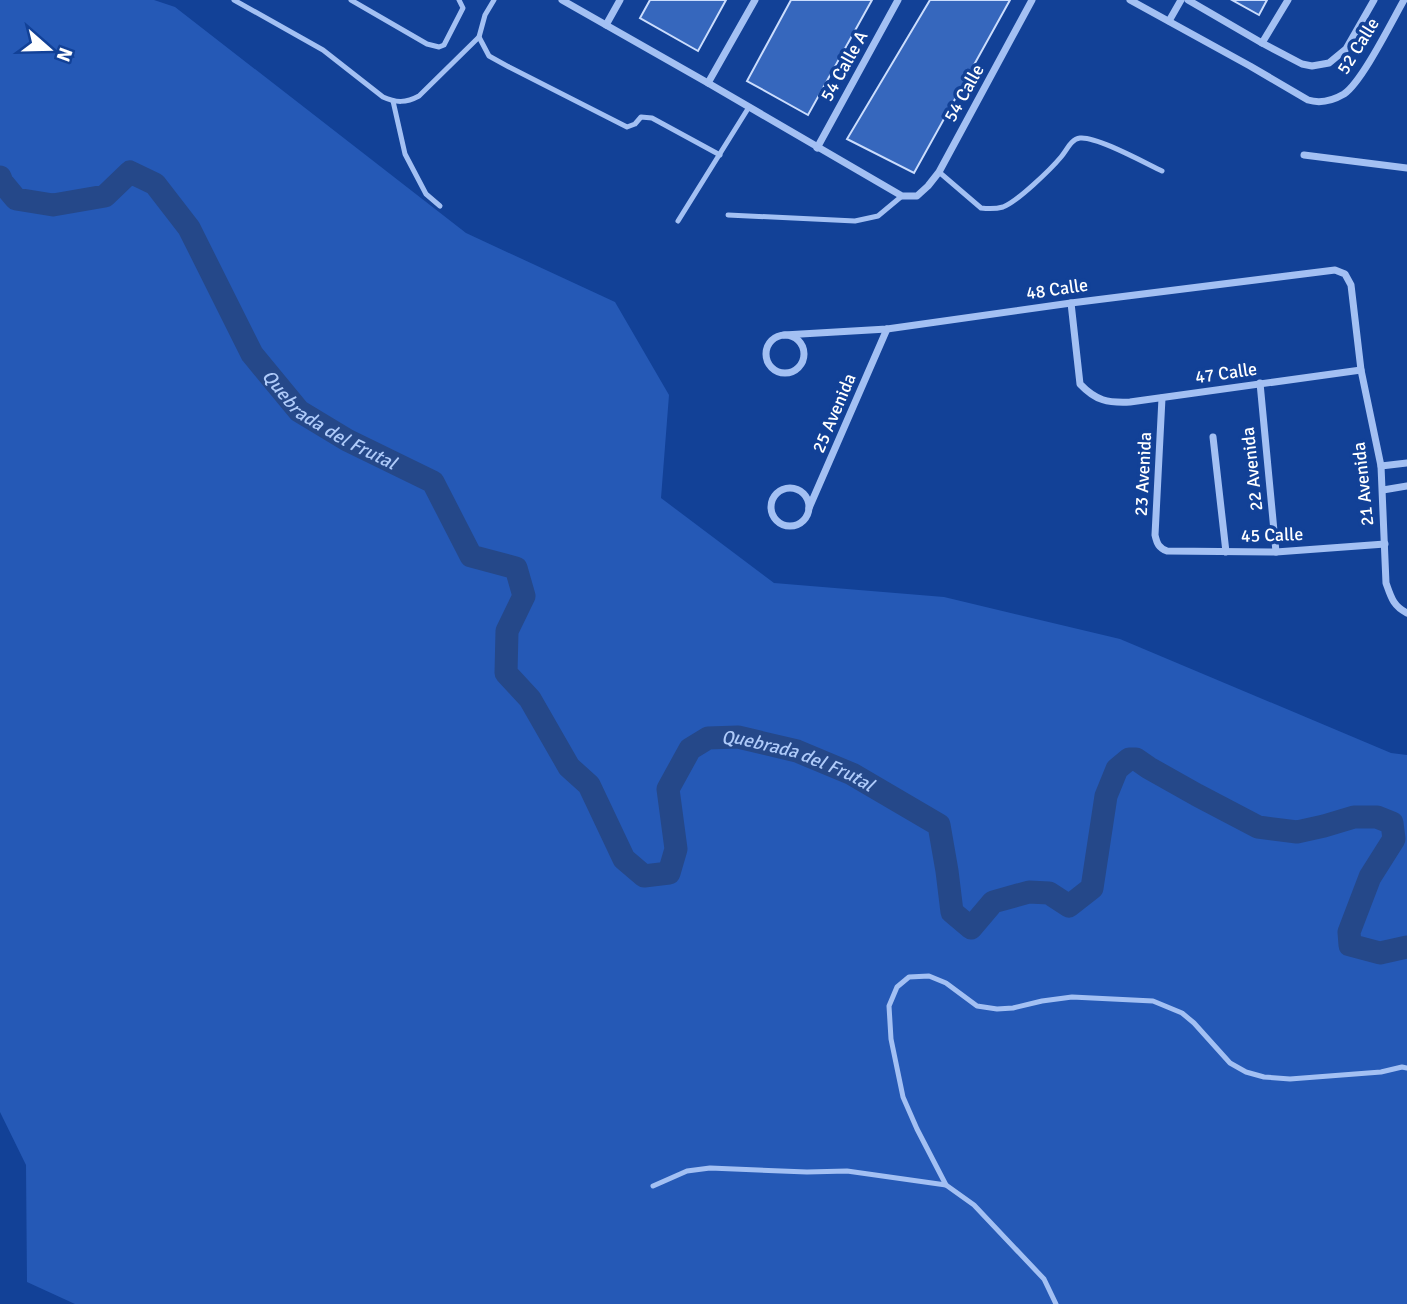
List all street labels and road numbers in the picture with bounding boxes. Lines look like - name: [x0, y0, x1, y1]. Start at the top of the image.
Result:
- street label: 52 Calle: [1332, 14, 1384, 78]
- street label: 54 Calle A: [816, 27, 872, 105]
- street label: 54 Calle: [939, 60, 989, 126]
- street label: 48 Calle: [1025, 274, 1089, 304]
- street label: 47 Calle: [1194, 358, 1258, 388]
- street label: 25 Avenida: [807, 370, 861, 456]
- street label: 22 Avenida: [1237, 426, 1267, 512]
- street label: 23 Avenida: [1130, 431, 1156, 517]
- street label: 21 Avenida: [1348, 441, 1378, 527]
- street label: 45 Calle: [1240, 523, 1304, 547]

